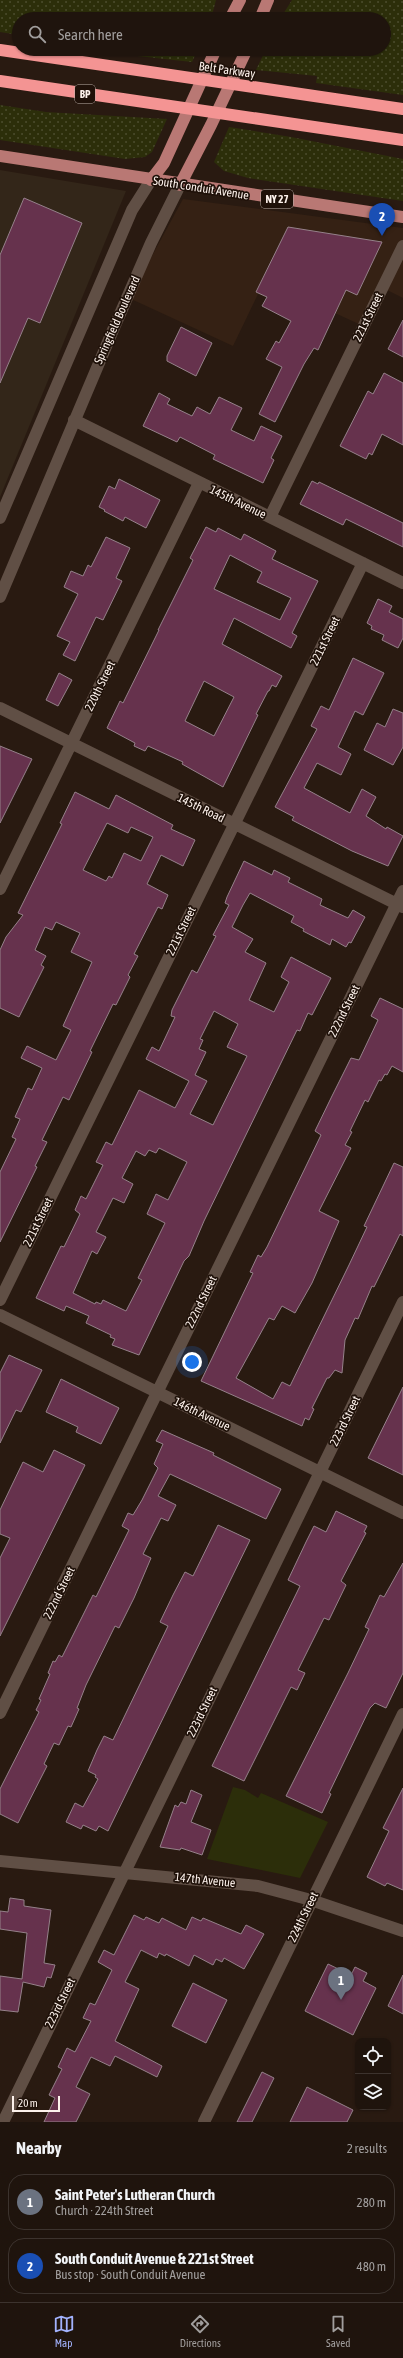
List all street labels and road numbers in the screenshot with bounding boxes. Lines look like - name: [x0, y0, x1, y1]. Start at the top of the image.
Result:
- street label: Belt Parkway: [198, 59, 256, 81]
- road number: BP: [75, 85, 95, 103]
- street label: South Conduit Avenue: [152, 174, 250, 202]
- road number: NY 27: [261, 190, 293, 208]
- street label: Springfield Boulevard: [91, 274, 143, 366]
- street label: 221st Street: [350, 290, 386, 344]
- street label: 145th Avenue: [207, 482, 269, 522]
- street label: 221st Street: [307, 614, 343, 668]
- street label: 220th Street: [82, 658, 118, 713]
- street label: 145th Road: [175, 791, 227, 825]
- street label: 221st Street: [163, 904, 199, 958]
- street label: 222nd Street: [325, 982, 363, 1039]
- street label: 221st Street: [20, 1195, 56, 1249]
- street label: 222nd Street: [182, 1273, 220, 1330]
- street label: 223rd Street: [327, 1393, 363, 1448]
- street label: 146th Avenue: [171, 1394, 233, 1434]
- street label: 222nd Street: [40, 1564, 78, 1621]
- street label: 223rd Street: [184, 1684, 220, 1739]
- street label: 147th Avenue: [174, 1870, 236, 1890]
- street label: 224th Street: [285, 1889, 321, 1944]
- street label: 223rd Street: [42, 1975, 78, 2030]

